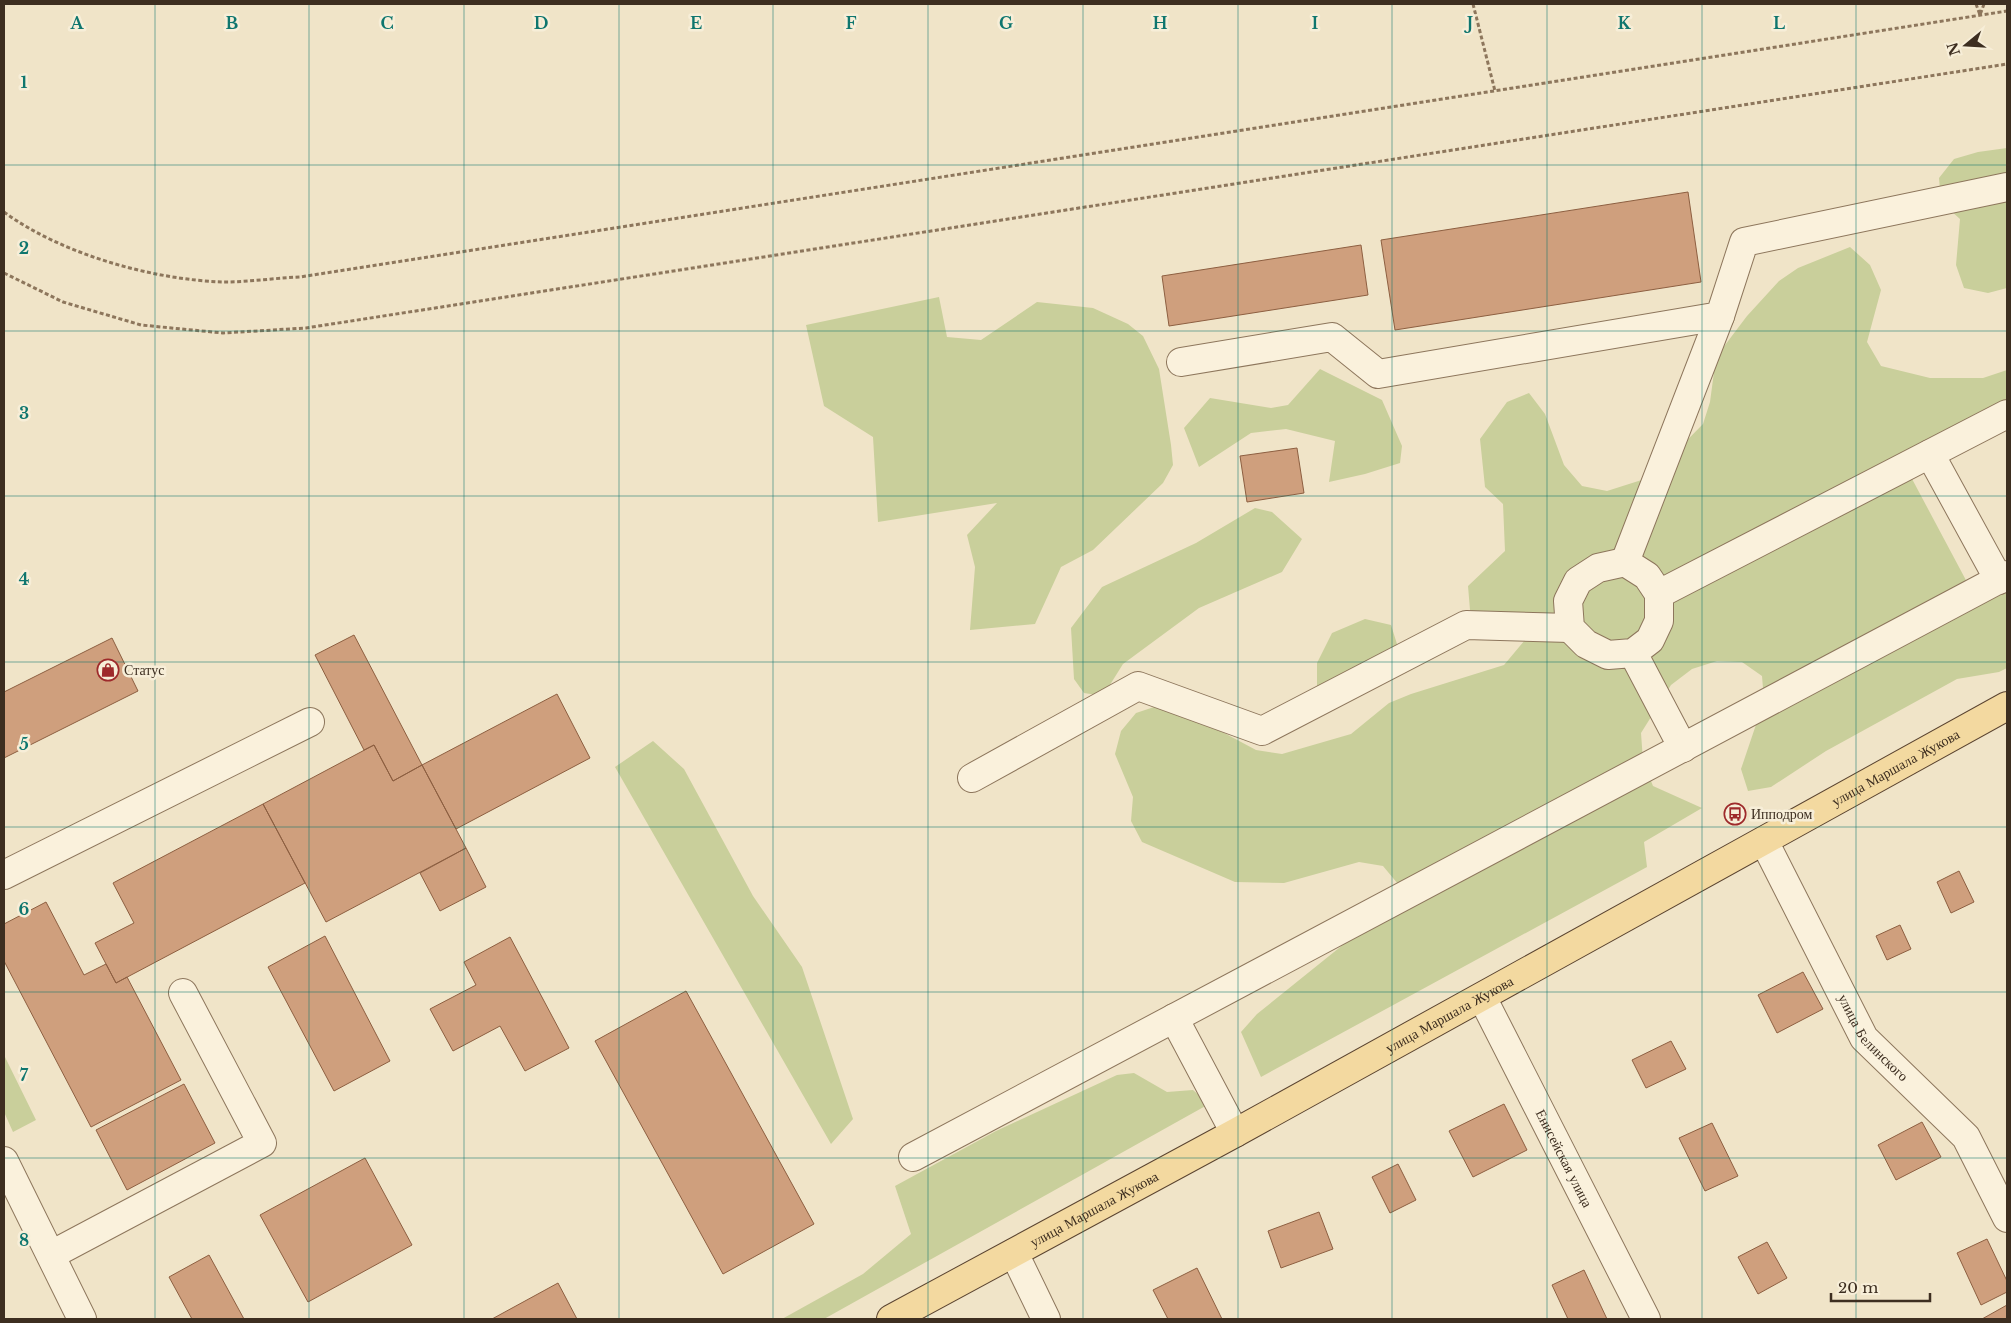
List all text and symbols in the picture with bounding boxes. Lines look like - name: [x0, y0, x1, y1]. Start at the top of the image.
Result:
- text: A: [70, 13, 85, 33]
- text: B: [226, 13, 239, 33]
- text: C: [380, 13, 394, 33]
- text: D: [534, 13, 548, 33]
- text: E: [690, 13, 702, 33]
- text: F: [845, 13, 857, 33]
- text: G: [999, 13, 1013, 33]
- text: H: [1152, 13, 1168, 33]
- text: I: [1312, 13, 1319, 33]
- text: J: [1464, 13, 1473, 33]
- text: K: [1617, 13, 1631, 33]
- text: L: [1773, 13, 1785, 33]
- north arrow: [1941, 20, 1991, 70]
- text: N: [1943, 40, 1964, 58]
- text: 1: [21, 72, 28, 92]
- text: 2: [19, 238, 29, 258]
- text: 3: [19, 403, 29, 423]
- text: 4: [19, 569, 29, 589]
- shop icon: Статус: [96, 658, 120, 682]
- place label: Статус: [124, 661, 164, 679]
- street label: улица Маршала Жукова: [1829, 725, 1963, 810]
- text: 5: [19, 734, 29, 754]
- bus stop icon: Ипподром: [1723, 802, 1747, 826]
- place label: Ипподром: [1751, 805, 1813, 823]
- text: 6: [19, 899, 30, 919]
- street label: улица Маршала Жукова: [1382, 972, 1517, 1057]
- street label: улица Белинского: [1834, 991, 1912, 1085]
- text: 7: [20, 1065, 29, 1085]
- street label: Енисейская улица: [1532, 1106, 1597, 1211]
- street label: улица Маршала Жукова: [1027, 1167, 1162, 1251]
- text: 8: [19, 1230, 29, 1250]
- scale bar: [1831, 1270, 1930, 1302]
- text: 20 m: [1838, 1278, 1878, 1297]

